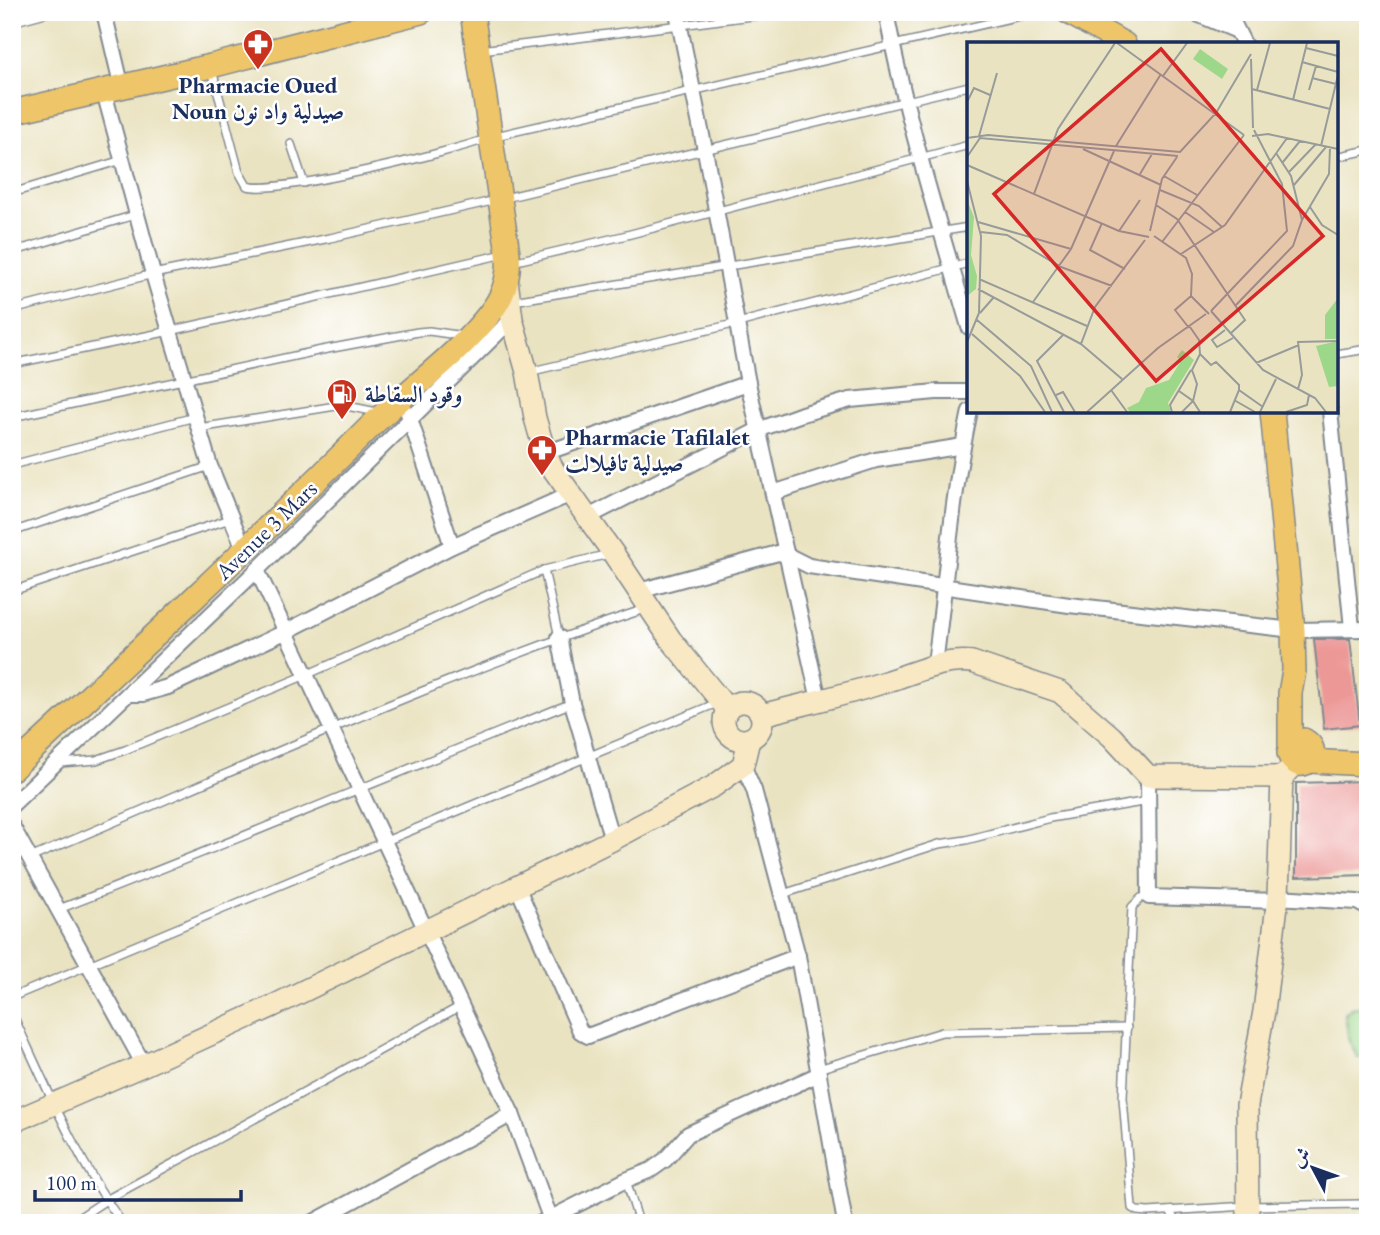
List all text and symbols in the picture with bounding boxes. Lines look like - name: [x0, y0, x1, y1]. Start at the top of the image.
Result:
- pharmacy icon: Pharmacie Oued Noun صيدلية واد نون: [241, 27, 275, 71]
- inset map: [967, 42, 1338, 413]
- place label: Pharmacie Oued Noun صيدلية واد نون: [172, 70, 344, 126]
- fuel station icon: وقود السقاطة: [325, 377, 359, 421]
- place label: وقود السقاطة: [365, 379, 463, 409]
- place label: Pharmacie Tafilalet صيدلية تافيلالت: [565, 422, 750, 478]
- pharmacy icon: Pharmacie Tafilalet صيدلية تافيلالت: [525, 433, 559, 477]
- street label: Avenue 3 Mars: [208, 474, 323, 587]
- north arrow: [1278, 1134, 1348, 1204]
- text: ش: [1285, 1142, 1316, 1172]
- scale bar: [35, 1158, 242, 1202]
- text: 100 m: [46, 1169, 97, 1196]

